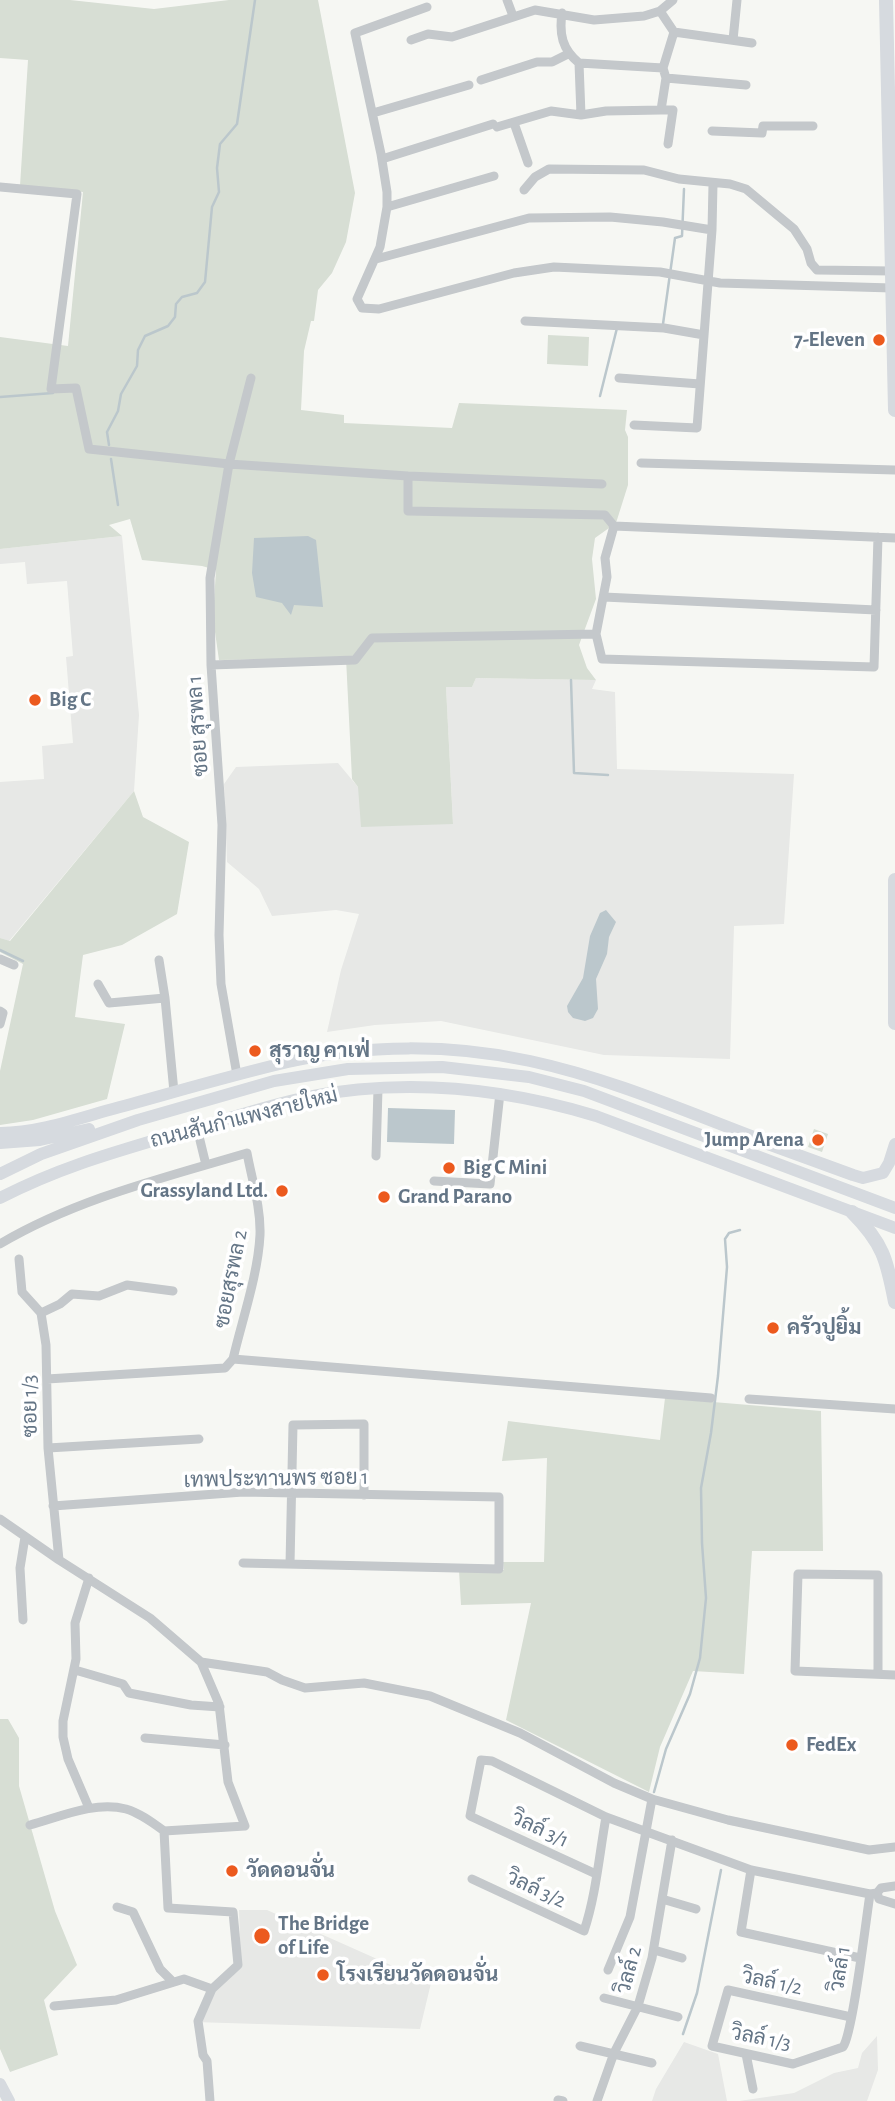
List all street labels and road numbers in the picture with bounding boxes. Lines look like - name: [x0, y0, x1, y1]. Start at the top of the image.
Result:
- street label: ซอย สุรพล 1: [182, 675, 214, 777]
- street label: ถนนสันกำแพงสายใหม่: [148, 1083, 340, 1153]
- street label: ซอยสุรพล 2: [209, 1228, 253, 1330]
- street label: ซอย 1/3: [17, 1374, 43, 1438]
- street label: เทพประทานพร ซอย 1: [183, 1465, 369, 1493]
- street label: วิลล์ 3/1: [507, 1805, 573, 1853]
- street label: วิลล์ 3/2: [502, 1864, 570, 1914]
- street label: วิลล์ 2: [611, 1943, 647, 1997]
- street label: วิลล์ 1: [824, 1944, 856, 1994]
- street label: วิลล์ 1/2: [739, 1963, 805, 2001]
- street label: วิลล์ 1/3: [729, 2020, 793, 2056]

